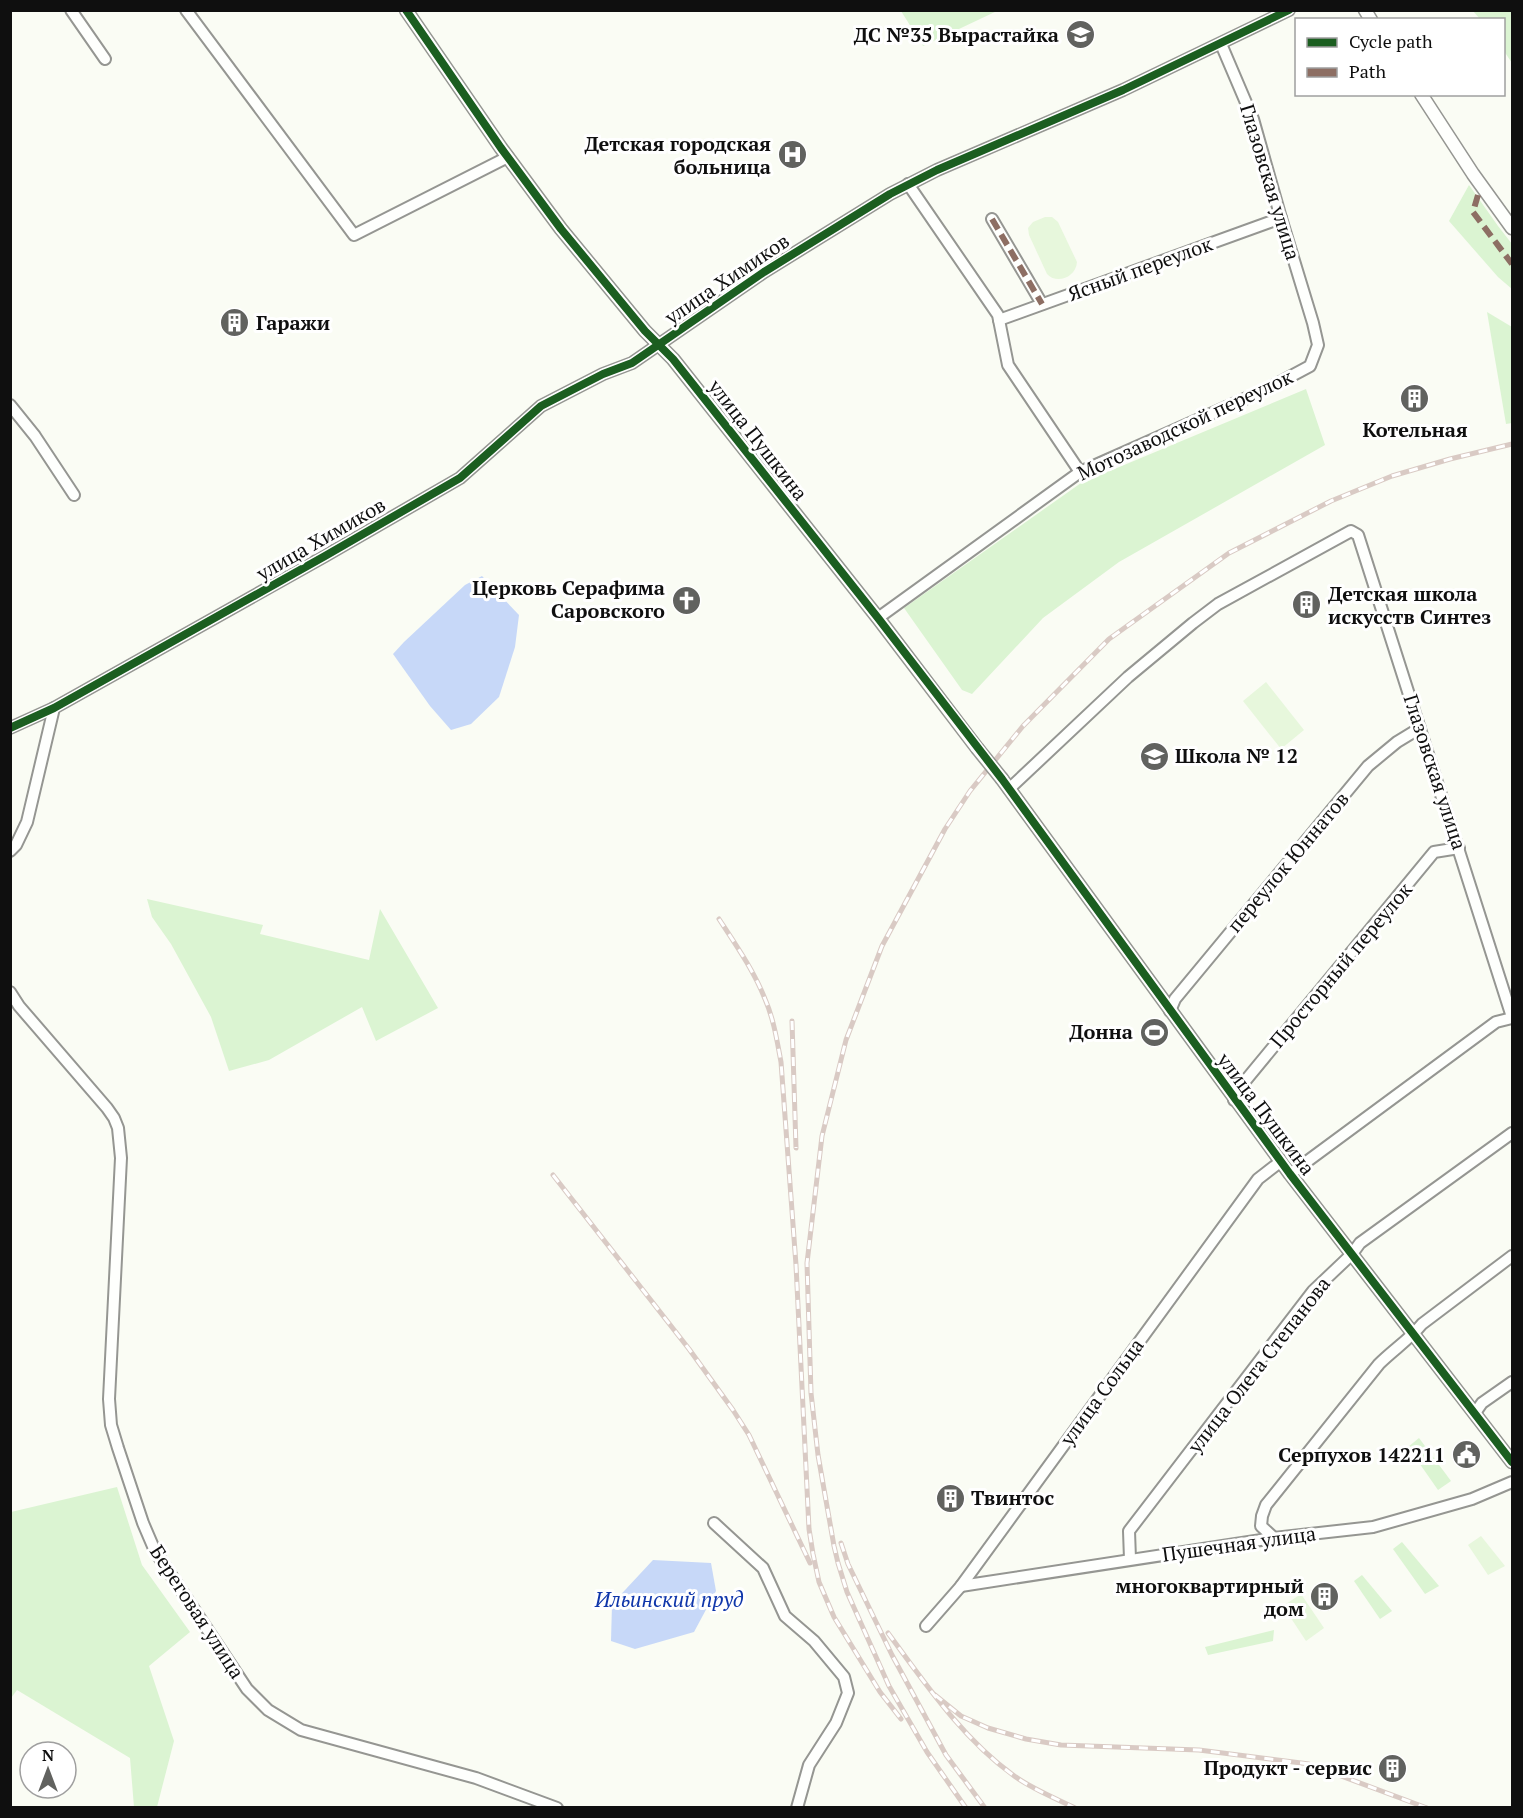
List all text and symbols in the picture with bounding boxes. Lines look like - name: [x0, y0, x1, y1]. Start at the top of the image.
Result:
- legend: [1295, 18, 1505, 96]
- school or university icon: ДС №35 Вырастайка: [1064, 19, 1096, 51]
- place label: ДС №35 Вырастайка: [854, 21, 1059, 48]
- text: Cycle path: [1349, 29, 1433, 53]
- text: Path: [1349, 59, 1386, 83]
- street label: Глазовская улица: [1234, 101, 1307, 263]
- place label: Детская городская больница: [584, 130, 771, 180]
- hospital icon: Детская городская больница: [776, 139, 808, 171]
- street label: улица Химиков: [658, 227, 794, 331]
- street label: Ясный переулок: [1064, 230, 1216, 307]
- building icon: Гаражи: [219, 307, 251, 339]
- place label: Гаражи: [256, 309, 330, 336]
- street label: Мотозаводской переулок: [1073, 363, 1297, 486]
- street label: улица Пушкина: [702, 373, 814, 506]
- building icon: Котельная: [1399, 383, 1431, 415]
- place label: Котельная: [1362, 416, 1468, 443]
- street label: улица Химиков: [250, 491, 390, 587]
- place label: Церковь Серафима Саровского: [472, 574, 665, 624]
- place label: Детская школа искусств Синтез: [1328, 580, 1491, 630]
- church icon: Церковь Серафима Саровского: [670, 584, 702, 616]
- building icon: Детская школа искусств Синтез: [1291, 589, 1323, 621]
- street label: Глазовская улица: [1398, 691, 1473, 853]
- school or university icon: Школа № 12: [1138, 740, 1170, 772]
- place label: Школа № 12: [1175, 742, 1298, 769]
- street label: переулок Юннатов: [1221, 786, 1355, 938]
- street label: Просторный переулок: [1263, 876, 1418, 1053]
- sports icon: Донна: [1138, 1016, 1170, 1048]
- place label: Донна: [1069, 1018, 1133, 1045]
- street label: улица Пушкина: [1211, 1046, 1321, 1180]
- street label: улица Олега Степанова: [1181, 1271, 1336, 1459]
- street label: улица Сольца: [1053, 1333, 1150, 1452]
- public building icon: Серпухов 142211: [1450, 1439, 1482, 1471]
- place label: Серпухов 142211: [1278, 1441, 1445, 1468]
- building icon: Твинтос: [934, 1482, 966, 1514]
- place label: Твинтос: [971, 1484, 1054, 1511]
- street label: Пушечная улица: [1160, 1519, 1317, 1568]
- street label: Береговая улица: [144, 1540, 251, 1684]
- place label: многоквартирный дом: [1116, 1572, 1304, 1622]
- building icon: многоквартирный дом: [1309, 1581, 1341, 1613]
- water label: Ильинский пруд: [594, 1585, 744, 1613]
- north arrow: [18, 1740, 78, 1800]
- text: N: [42, 1744, 54, 1766]
- building icon: Продукт - сервис: [1377, 1752, 1409, 1784]
- place label: Продукт - сервис: [1204, 1754, 1372, 1781]

